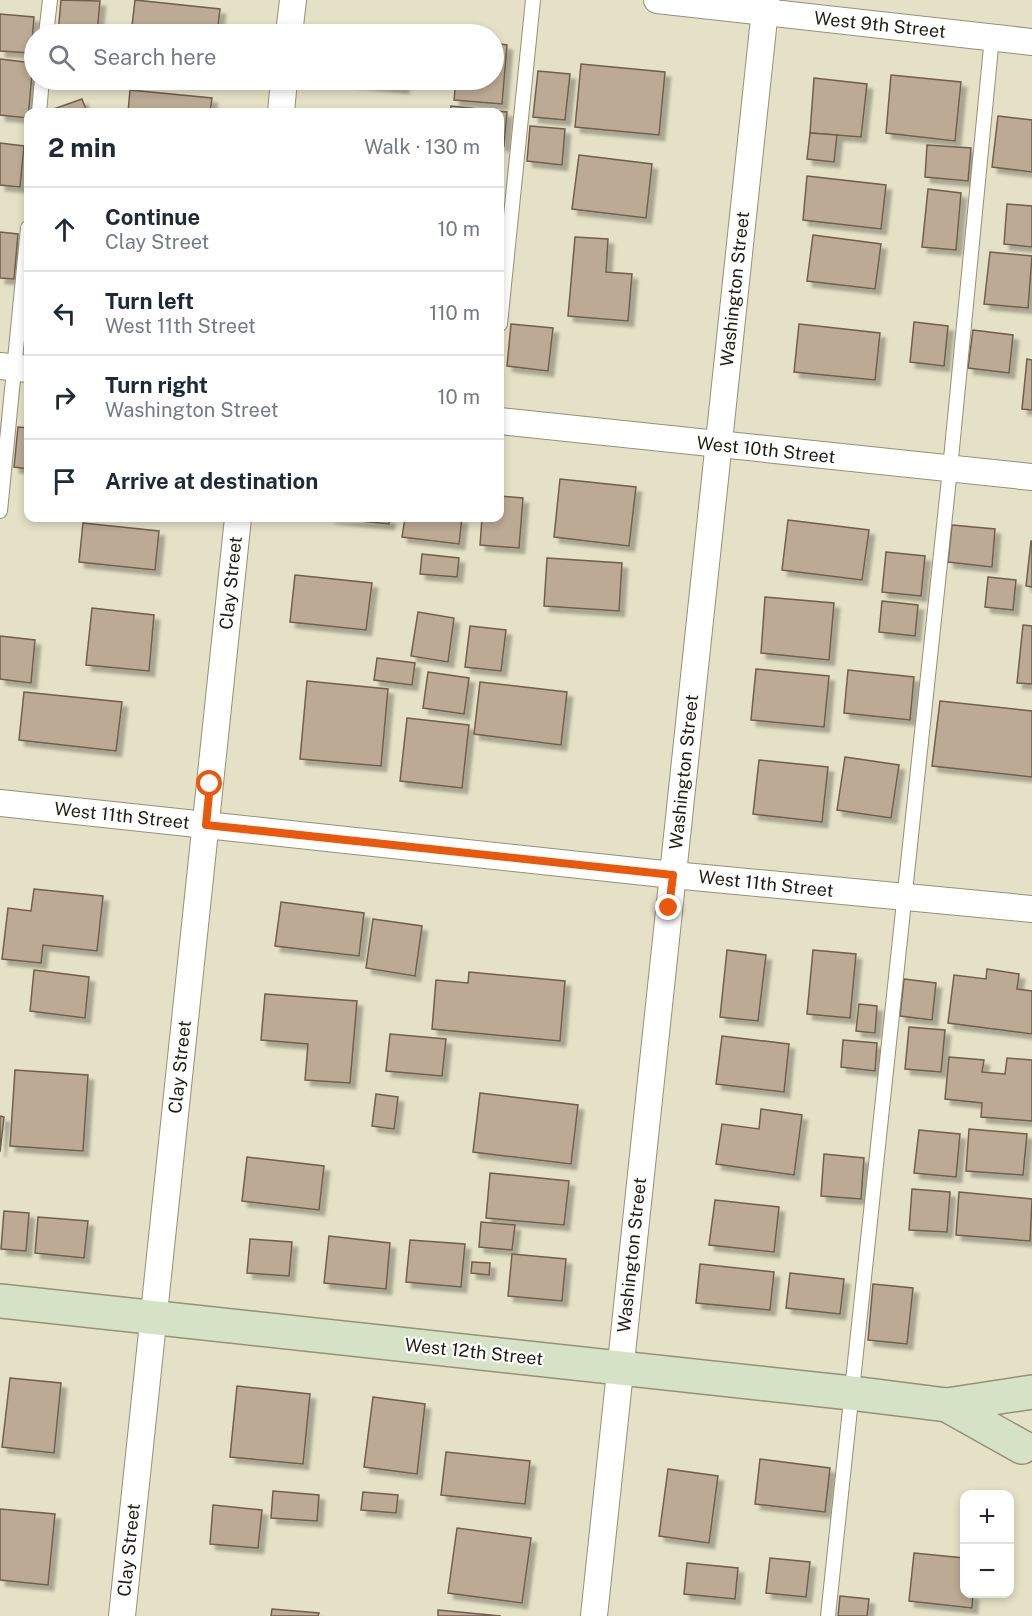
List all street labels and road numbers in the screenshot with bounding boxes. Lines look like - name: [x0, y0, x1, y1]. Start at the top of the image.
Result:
- street label: West 9th Street: [813, 7, 947, 42]
- street label: Washington Street: [716, 210, 753, 368]
- street label: West 10th Street: [696, 432, 836, 467]
- street label: Clay Street: [215, 535, 246, 631]
- street label: Washington Street: [665, 693, 702, 851]
- street label: West 11th Street: [53, 798, 191, 833]
- street label: West 11th Street: [697, 866, 835, 901]
- street label: Clay Street: [164, 1019, 195, 1115]
- street label: Washington Street: [613, 1176, 650, 1334]
- street label: West 12th Street: [404, 1334, 544, 1369]
- street label: Clay Street: [113, 1502, 144, 1598]

